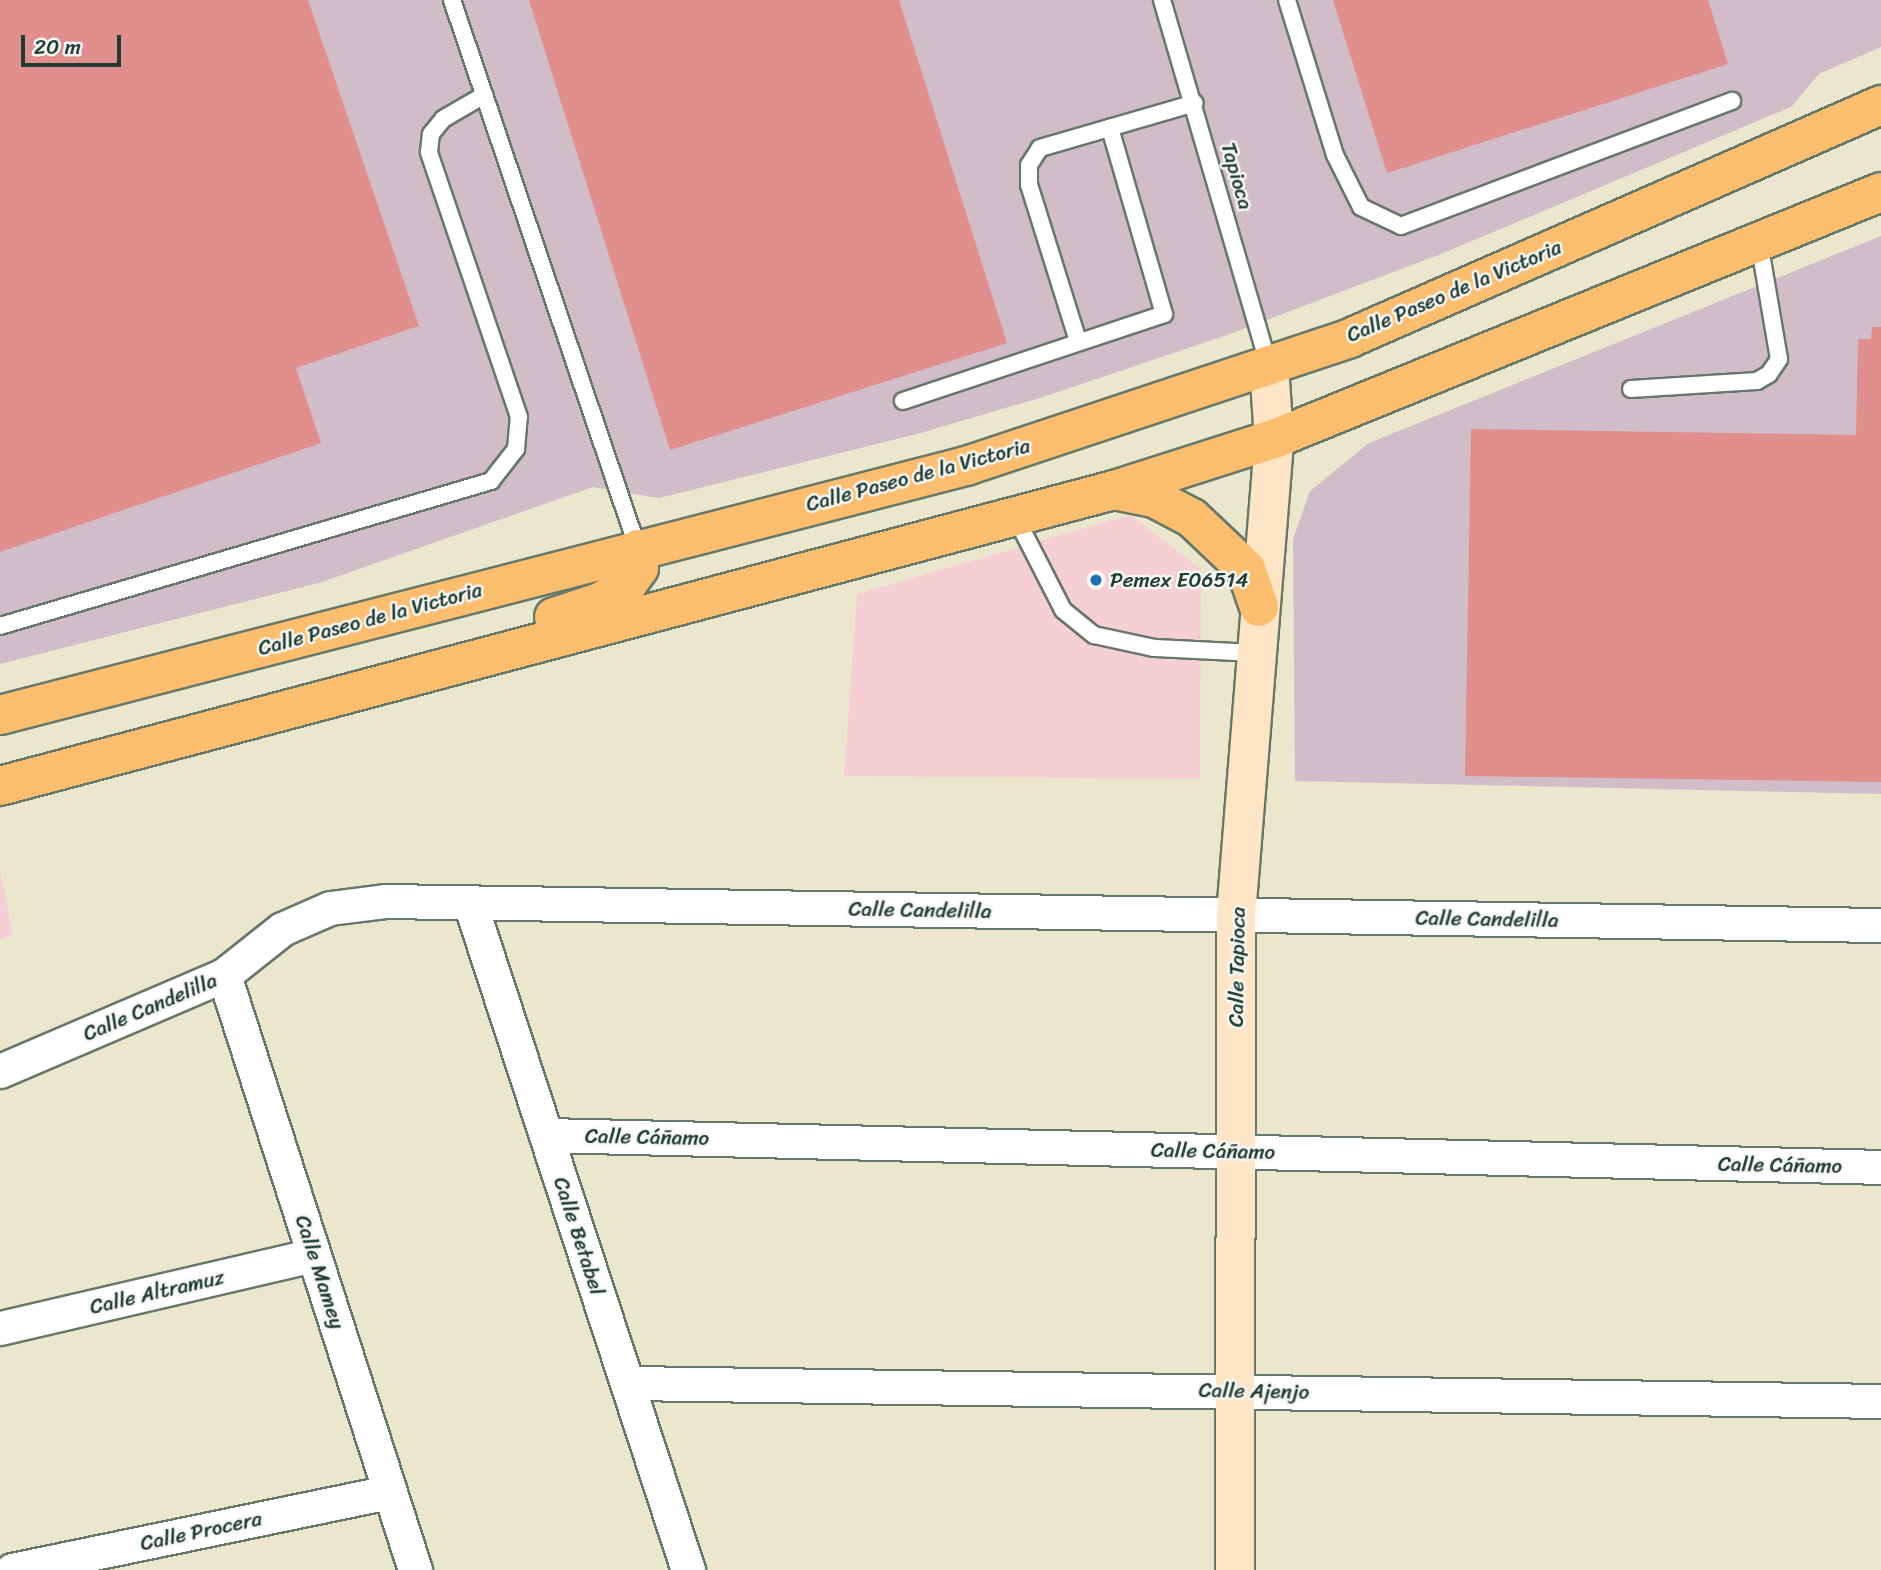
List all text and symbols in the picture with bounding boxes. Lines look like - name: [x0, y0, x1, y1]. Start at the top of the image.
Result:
- scale bar: [24, 21, 124, 65]
- text: 20 m: [34, 28, 81, 66]
- street label: Tapioca: [1215, 140, 1259, 212]
- street label: Calle Paseo de la Victoria: [1341, 234, 1567, 348]
- street label: Calle Paseo de la Victoria: [802, 433, 1034, 517]
- place label: Pemex E06514: [1110, 567, 1248, 593]
- marker: Pemex E06514: [1088, 572, 1104, 588]
- street label: Calle Paseo de la Victoria: [254, 577, 486, 661]
- street label: Calle Candelilla: [848, 896, 992, 924]
- street label: Calle Candelilla: [1415, 905, 1559, 933]
- street label: Calle Tapioca: [1223, 907, 1251, 1027]
- street label: Calle Candelilla: [79, 967, 221, 1047]
- street label: Calle Cáñamo: [585, 1123, 709, 1151]
- street label: Calle Cáñamo: [1151, 1137, 1275, 1165]
- street label: Calle Cáñamo: [1718, 1151, 1842, 1179]
- street label: Calle Betabel: [548, 1174, 610, 1298]
- street label: Calle Mamey: [290, 1212, 350, 1332]
- street label: Calle Altramuz: [87, 1264, 227, 1320]
- street label: Calle Ajenjo: [1198, 1377, 1310, 1405]
- street label: Calle Procera: [138, 1506, 264, 1556]

